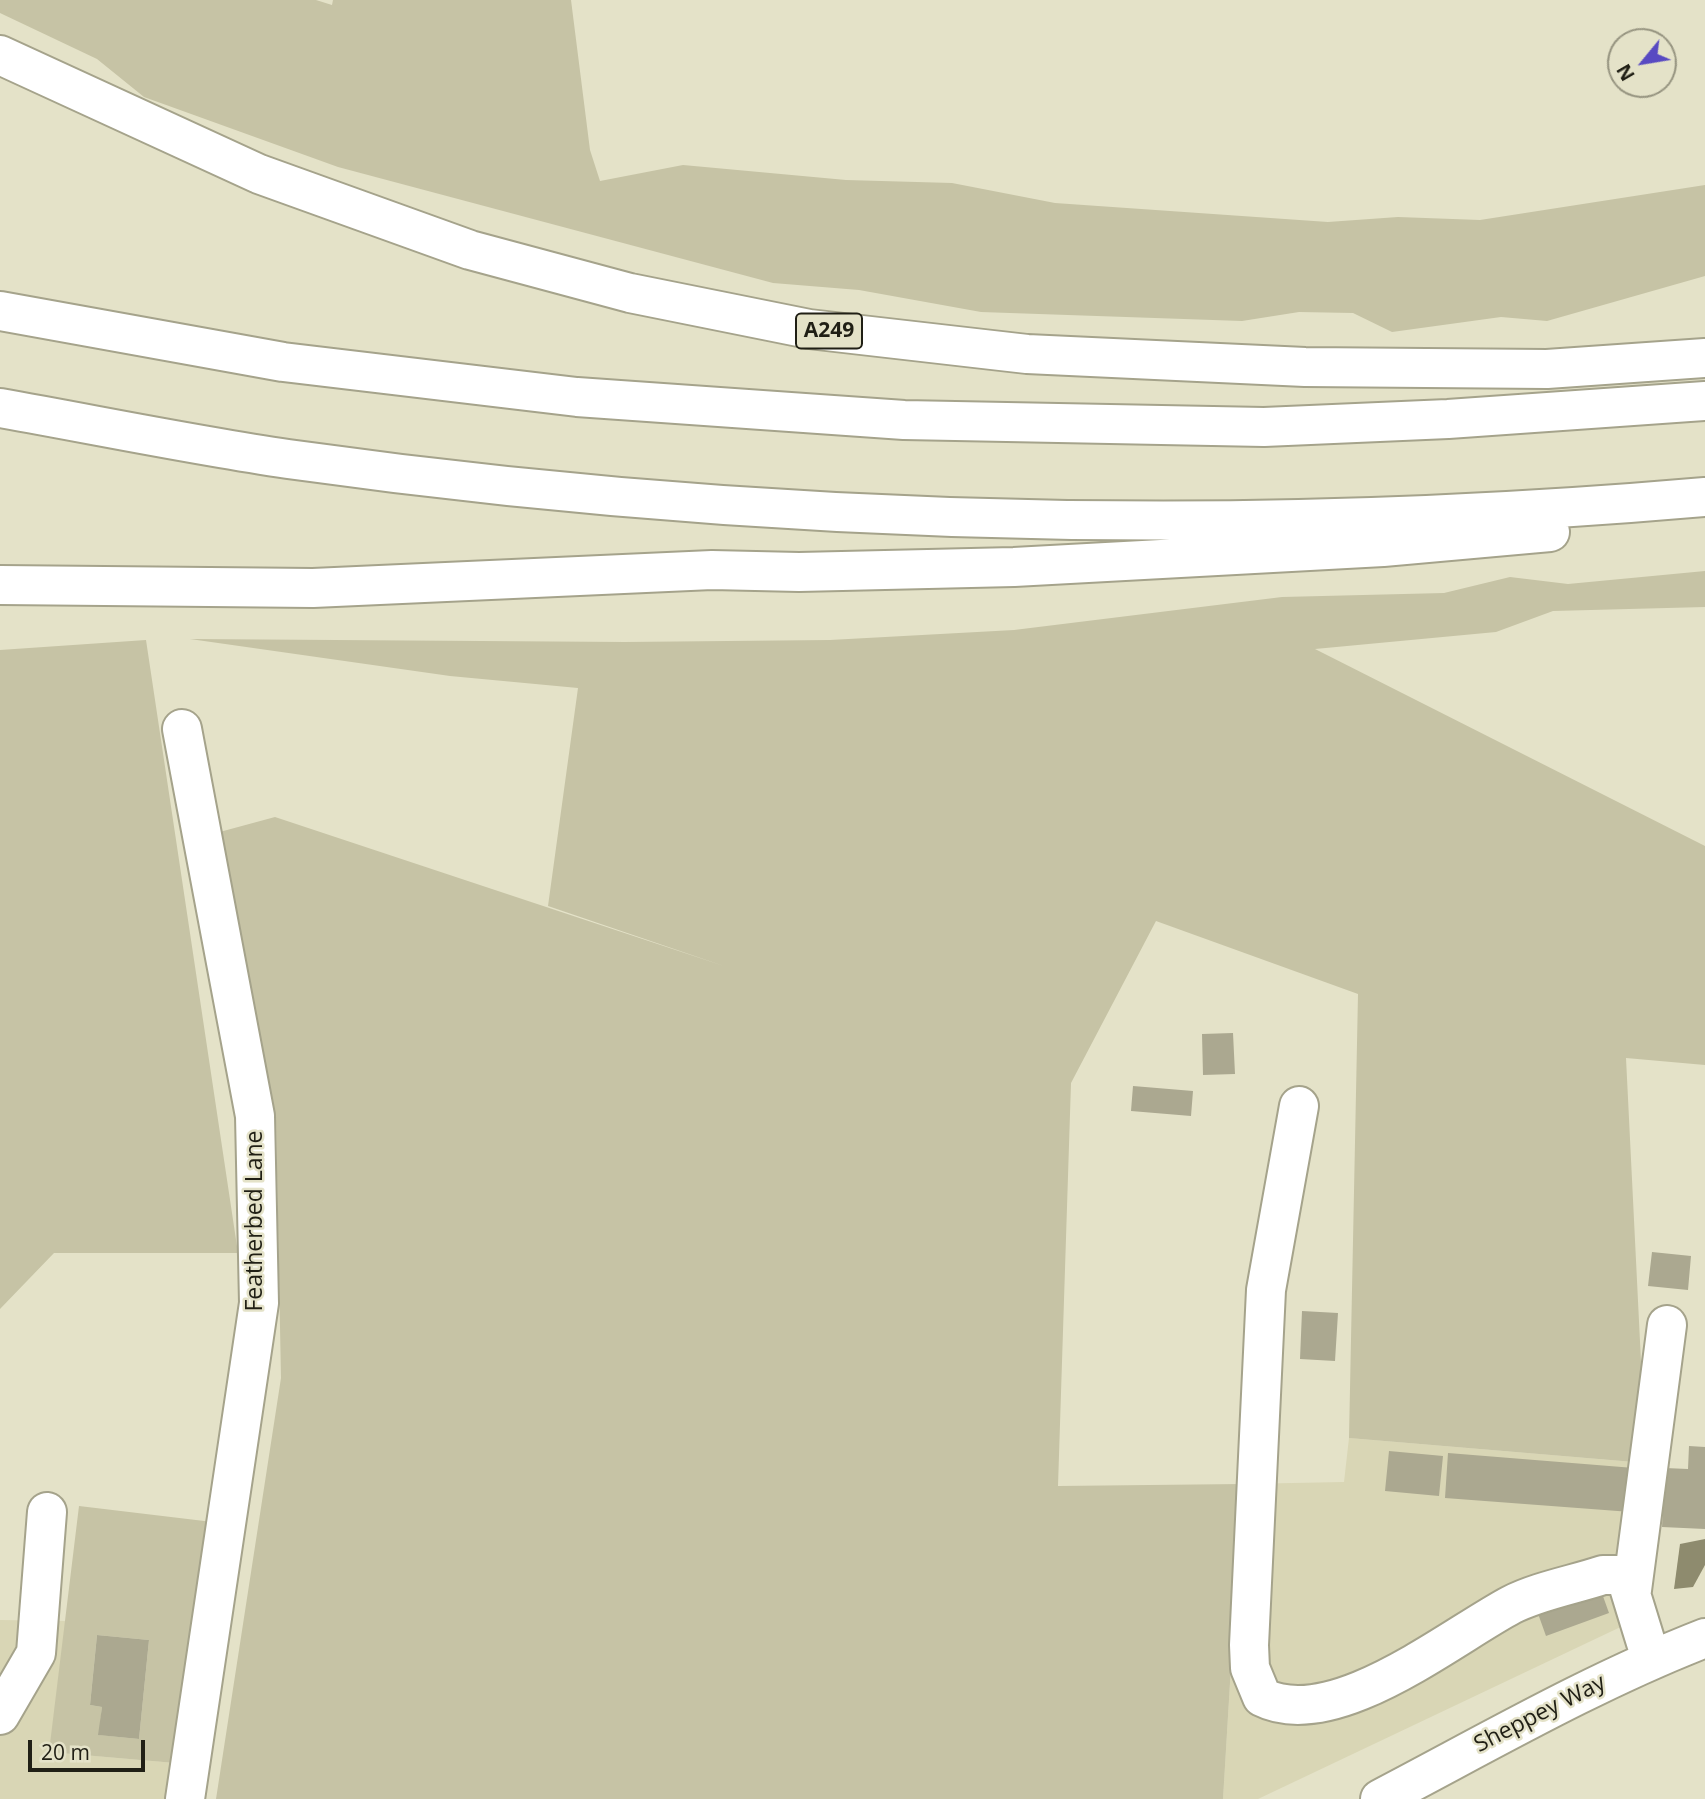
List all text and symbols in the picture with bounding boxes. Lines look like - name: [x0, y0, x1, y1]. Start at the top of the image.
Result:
- north arrow: [1607, 28, 1677, 98]
- text: N: [1610, 59, 1641, 86]
- road number: A249: [796, 314, 862, 348]
- street label: Featherbed Lane: [241, 1130, 269, 1312]
- street label: Sheppey Way: [1470, 1669, 1610, 1759]
- scale bar: [32, 1726, 149, 1770]
- text: 20 m: [41, 1738, 90, 1766]

